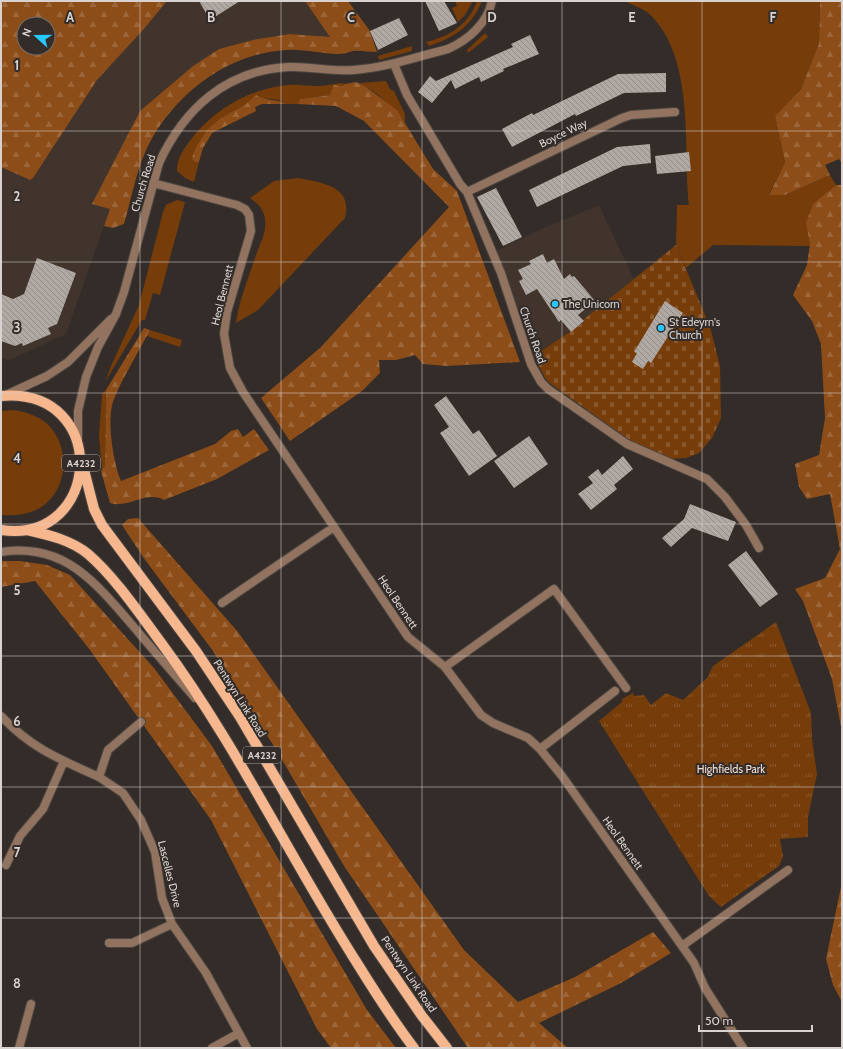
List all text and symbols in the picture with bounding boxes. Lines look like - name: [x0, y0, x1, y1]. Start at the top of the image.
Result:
- text: A: [66, 9, 75, 25]
- text: B: [207, 9, 215, 25]
- text: C: [347, 9, 355, 25]
- text: D: [487, 9, 497, 25]
- text: E: [628, 9, 636, 25]
- text: F: [770, 9, 777, 25]
- north arrow: [16, 16, 56, 56]
- text: N: [19, 26, 35, 39]
- text: 1: [15, 57, 19, 73]
- street label: Boyce Way: [537, 115, 590, 151]
- street label: Church Road: [128, 153, 158, 213]
- text: 2: [14, 188, 21, 204]
- street label: Heol Bennett: [208, 263, 236, 327]
- place label: The Unicorn: [563, 297, 620, 311]
- marker: The Unicorn: [550, 299, 560, 309]
- street label: Church Road: [517, 305, 549, 365]
- place label: St Edeyrn's Church: [669, 315, 721, 342]
- text: 3: [13, 319, 21, 335]
- marker: St Edeyrn's Church: [656, 323, 666, 333]
- text: 4: [13, 450, 21, 466]
- road number: A4232: [62, 455, 100, 471]
- street label: Heol Bennett: [375, 572, 421, 632]
- text: 5: [14, 582, 21, 598]
- street label: Pentwyn Link Road: [210, 657, 270, 739]
- text: 6: [13, 713, 21, 729]
- road number: A4232: [243, 747, 281, 763]
- park label: Highfields Park: [697, 762, 765, 776]
- street label: Heol Bennett: [600, 814, 647, 873]
- street label: Lascelles Drive: [155, 839, 185, 909]
- text: 7: [14, 844, 21, 860]
- street label: Pentwyn Link Road: [378, 933, 440, 1015]
- text: 8: [13, 975, 21, 991]
- scale bar: [699, 1007, 812, 1033]
- text: 50 m: [705, 1013, 733, 1028]

